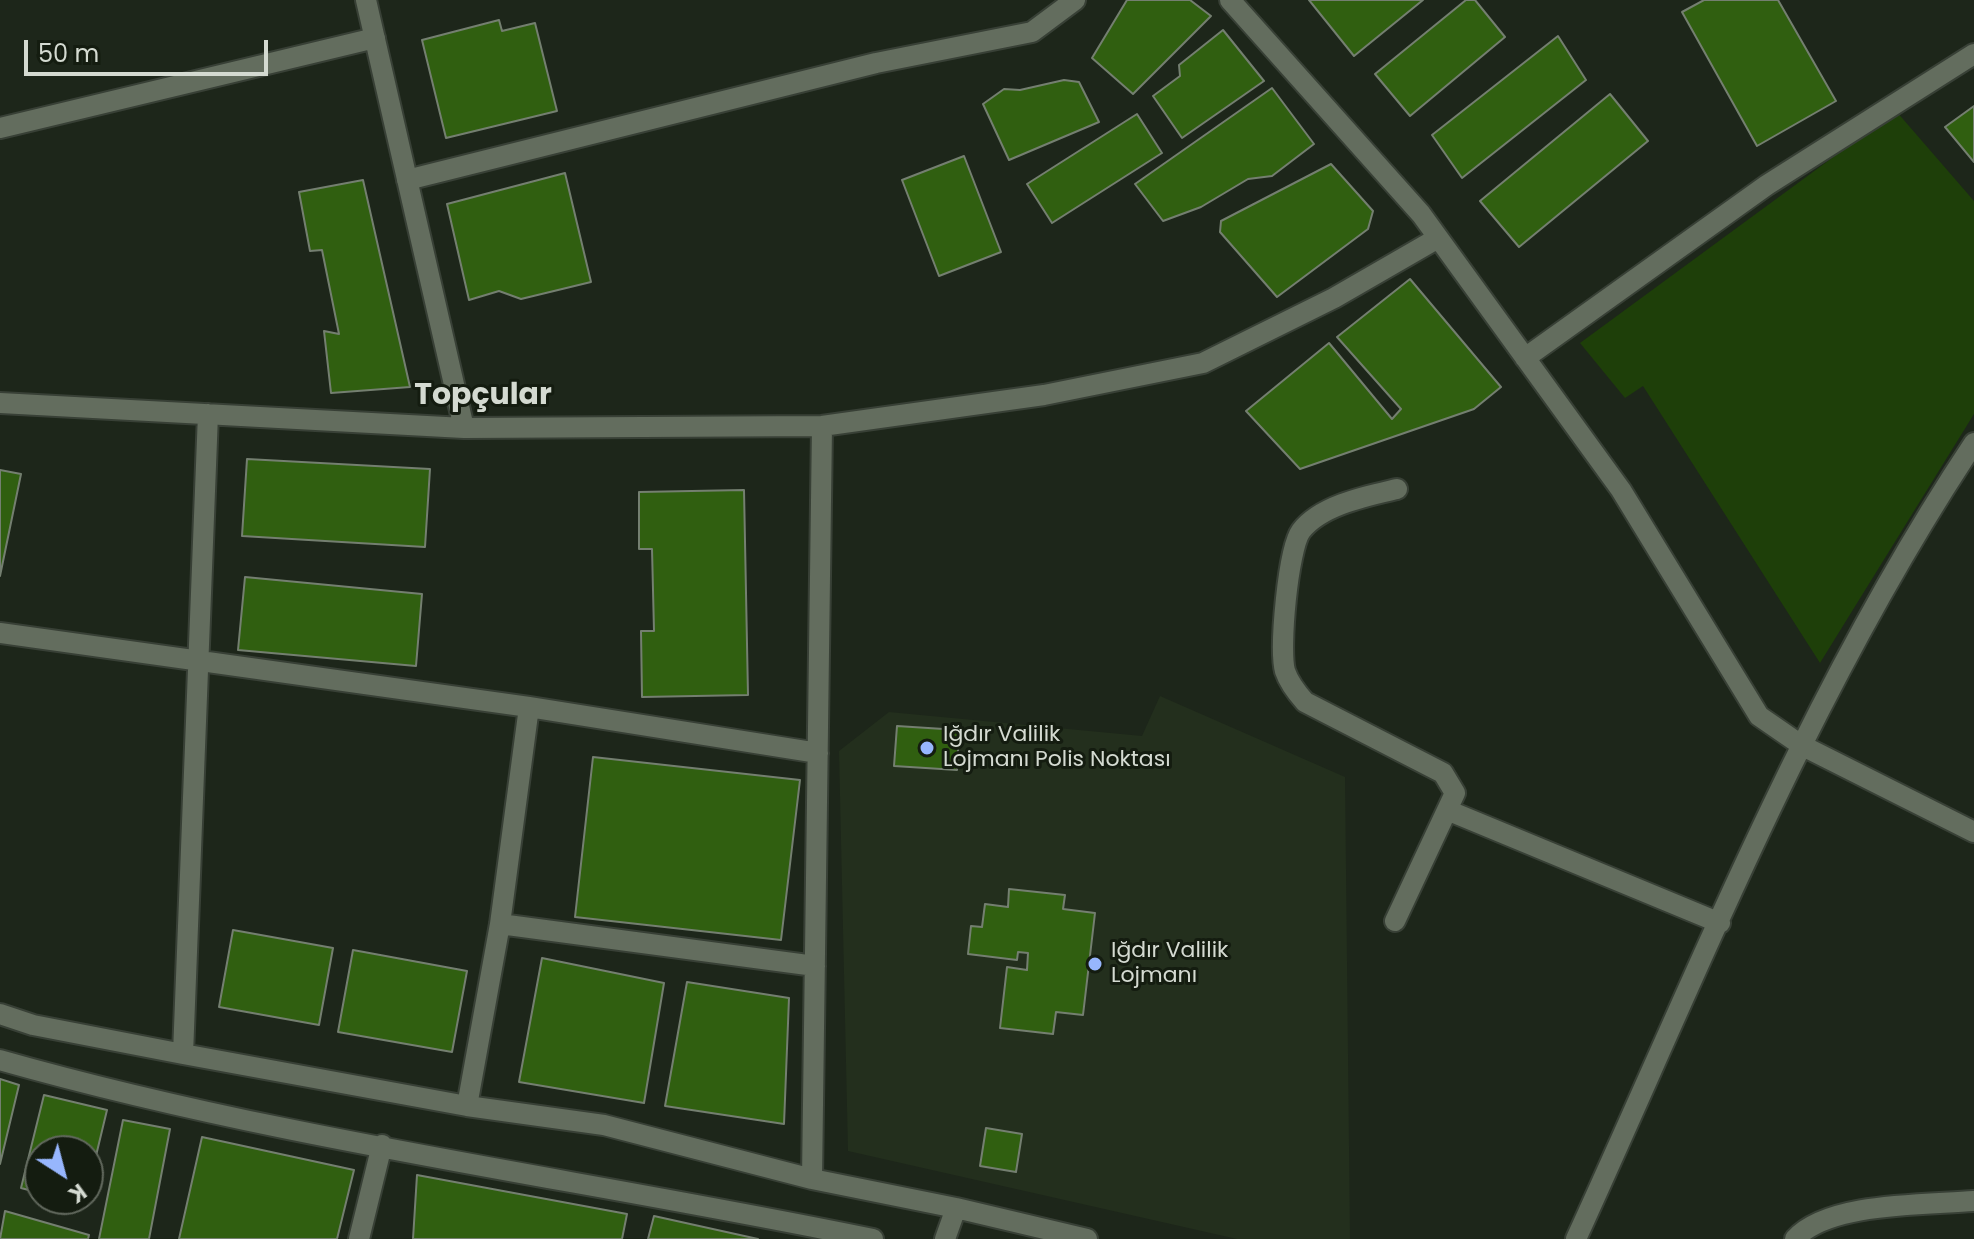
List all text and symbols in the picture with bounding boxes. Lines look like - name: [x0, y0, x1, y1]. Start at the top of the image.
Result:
- scale bar: [28, 24, 272, 74]
- text: 50 m: [38, 37, 99, 70]
- district label: Topçular: [414, 378, 552, 414]
- place label: Iğdır Valilik Lojmanı Polis Noktası: [943, 722, 1171, 774]
- marker: Iğdır Valilik Lojmanı Polis Noktası: [918, 739, 936, 757]
- place label: Iğdır Valilik Lojmanı: [1111, 938, 1228, 990]
- marker: Iğdır Valilik Lojmanı: [1086, 955, 1104, 973]
- north arrow: [24, 1135, 104, 1215]
- text: K: [62, 1176, 93, 1210]

